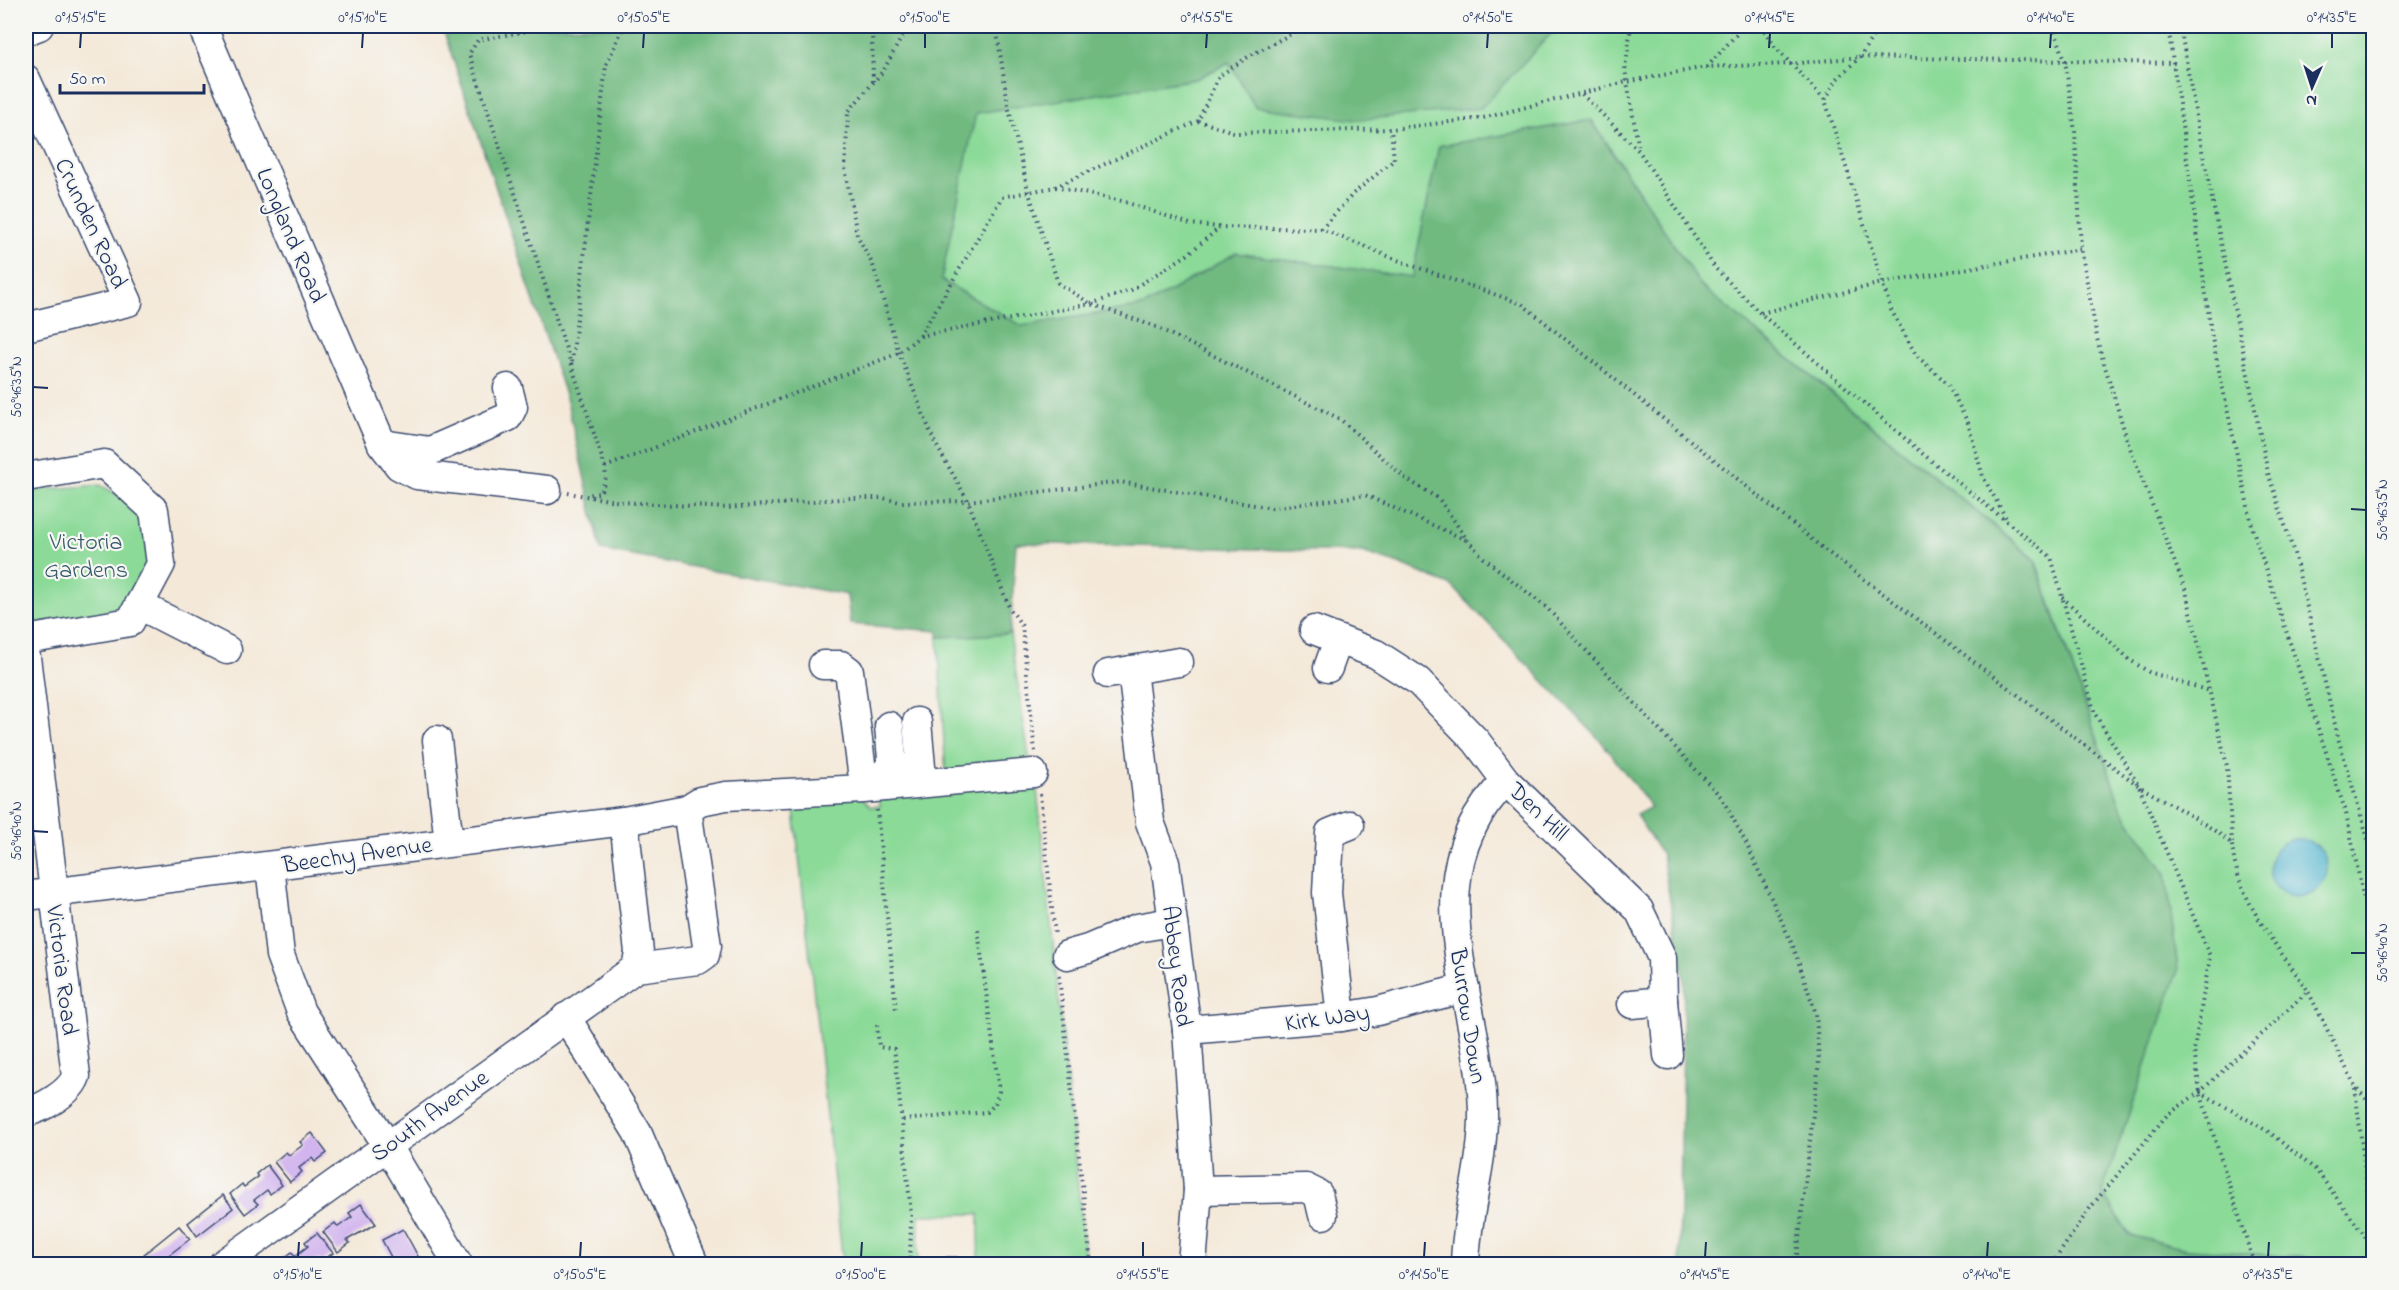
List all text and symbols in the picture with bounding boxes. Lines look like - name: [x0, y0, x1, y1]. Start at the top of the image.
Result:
- text: 0°15'15"E: [55, 7, 107, 29]
- text: 0°15'10"E: [338, 7, 388, 29]
- text: 0°15'05"E: [617, 7, 671, 29]
- text: 0°15'00"E: [900, 7, 951, 29]
- text: 0°14'55"E: [1181, 7, 1233, 29]
- text: 0°14'50"E: [1463, 7, 1513, 29]
- text: 0°14'45"E: [1745, 7, 1795, 29]
- text: 0°14'40"E: [2027, 7, 2075, 29]
- text: 0°14'35"E: [2307, 7, 2357, 29]
- scale bar: [60, 57, 204, 95]
- north arrow: [2282, 57, 2342, 117]
- text: 50 m: [69, 67, 106, 93]
- text: N: [2305, 88, 2317, 112]
- street label: Crunden Road: [44, 153, 135, 296]
- street label: Longland Road: [246, 163, 334, 309]
- text: 50°46'35"N: [6, 356, 28, 418]
- text: 50°46'35"N: [2372, 479, 2394, 541]
- park label: Victoria Gardens: [44, 526, 128, 589]
- street label: Den Hill: [1498, 774, 1576, 851]
- text: 50°46'40"N: [6, 801, 28, 861]
- street label: Beechy Avenue: [279, 829, 435, 885]
- street label: Victoria Road: [35, 902, 86, 1038]
- street label: Abbey Road: [1150, 904, 1200, 1029]
- text: 50°46'40"N: [2372, 923, 2394, 983]
- street label: Burrow Down: [1438, 945, 1494, 1087]
- street label: Kirk Way: [1283, 996, 1372, 1044]
- street label: South Avenue: [364, 1062, 497, 1172]
- text: 0°15'10"E: [273, 1264, 323, 1286]
- text: 0°15'05"E: [553, 1264, 607, 1286]
- text: 0°15'00"E: [836, 1264, 887, 1286]
- text: 0°14'55"E: [1117, 1264, 1169, 1286]
- text: 0°14'50"E: [1399, 1264, 1449, 1286]
- text: 0°14'45"E: [1680, 1264, 1730, 1286]
- text: 0°14'40"E: [1963, 1264, 2011, 1286]
- text: 0°14'35"E: [2243, 1264, 2293, 1286]

